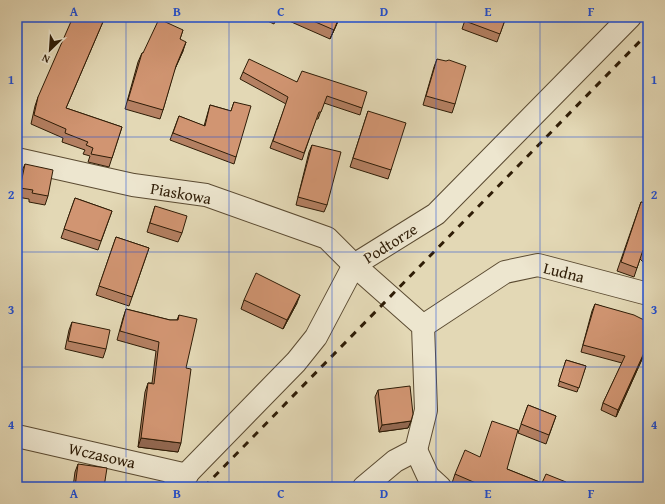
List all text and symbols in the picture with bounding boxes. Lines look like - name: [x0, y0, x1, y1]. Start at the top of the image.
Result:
- text: A: [70, 2, 79, 21]
- text: B: [173, 2, 181, 21]
- text: C: [277, 2, 285, 21]
- text: D: [380, 2, 388, 21]
- text: E: [485, 2, 492, 21]
- text: F: [588, 2, 595, 21]
- north arrow: [30, 30, 70, 70]
- text: N: [38, 50, 52, 68]
- text: 1: [8, 70, 14, 89]
- text: 1: [651, 70, 657, 89]
- street label: Piaskowa: [149, 176, 214, 210]
- text: 2: [8, 185, 15, 204]
- text: 2: [651, 185, 658, 204]
- street label: Podtorze: [358, 217, 422, 269]
- street label: Ludna: [541, 255, 587, 289]
- text: 3: [8, 300, 14, 319]
- text: 3: [651, 300, 657, 319]
- text: 4: [8, 415, 15, 434]
- text: 4: [651, 415, 658, 434]
- street label: Wczasowa: [66, 436, 138, 474]
- text: A: [70, 484, 79, 503]
- text: B: [173, 484, 181, 503]
- text: C: [277, 484, 285, 503]
- text: D: [380, 484, 388, 503]
- text: E: [485, 484, 492, 503]
- text: F: [588, 484, 595, 503]

